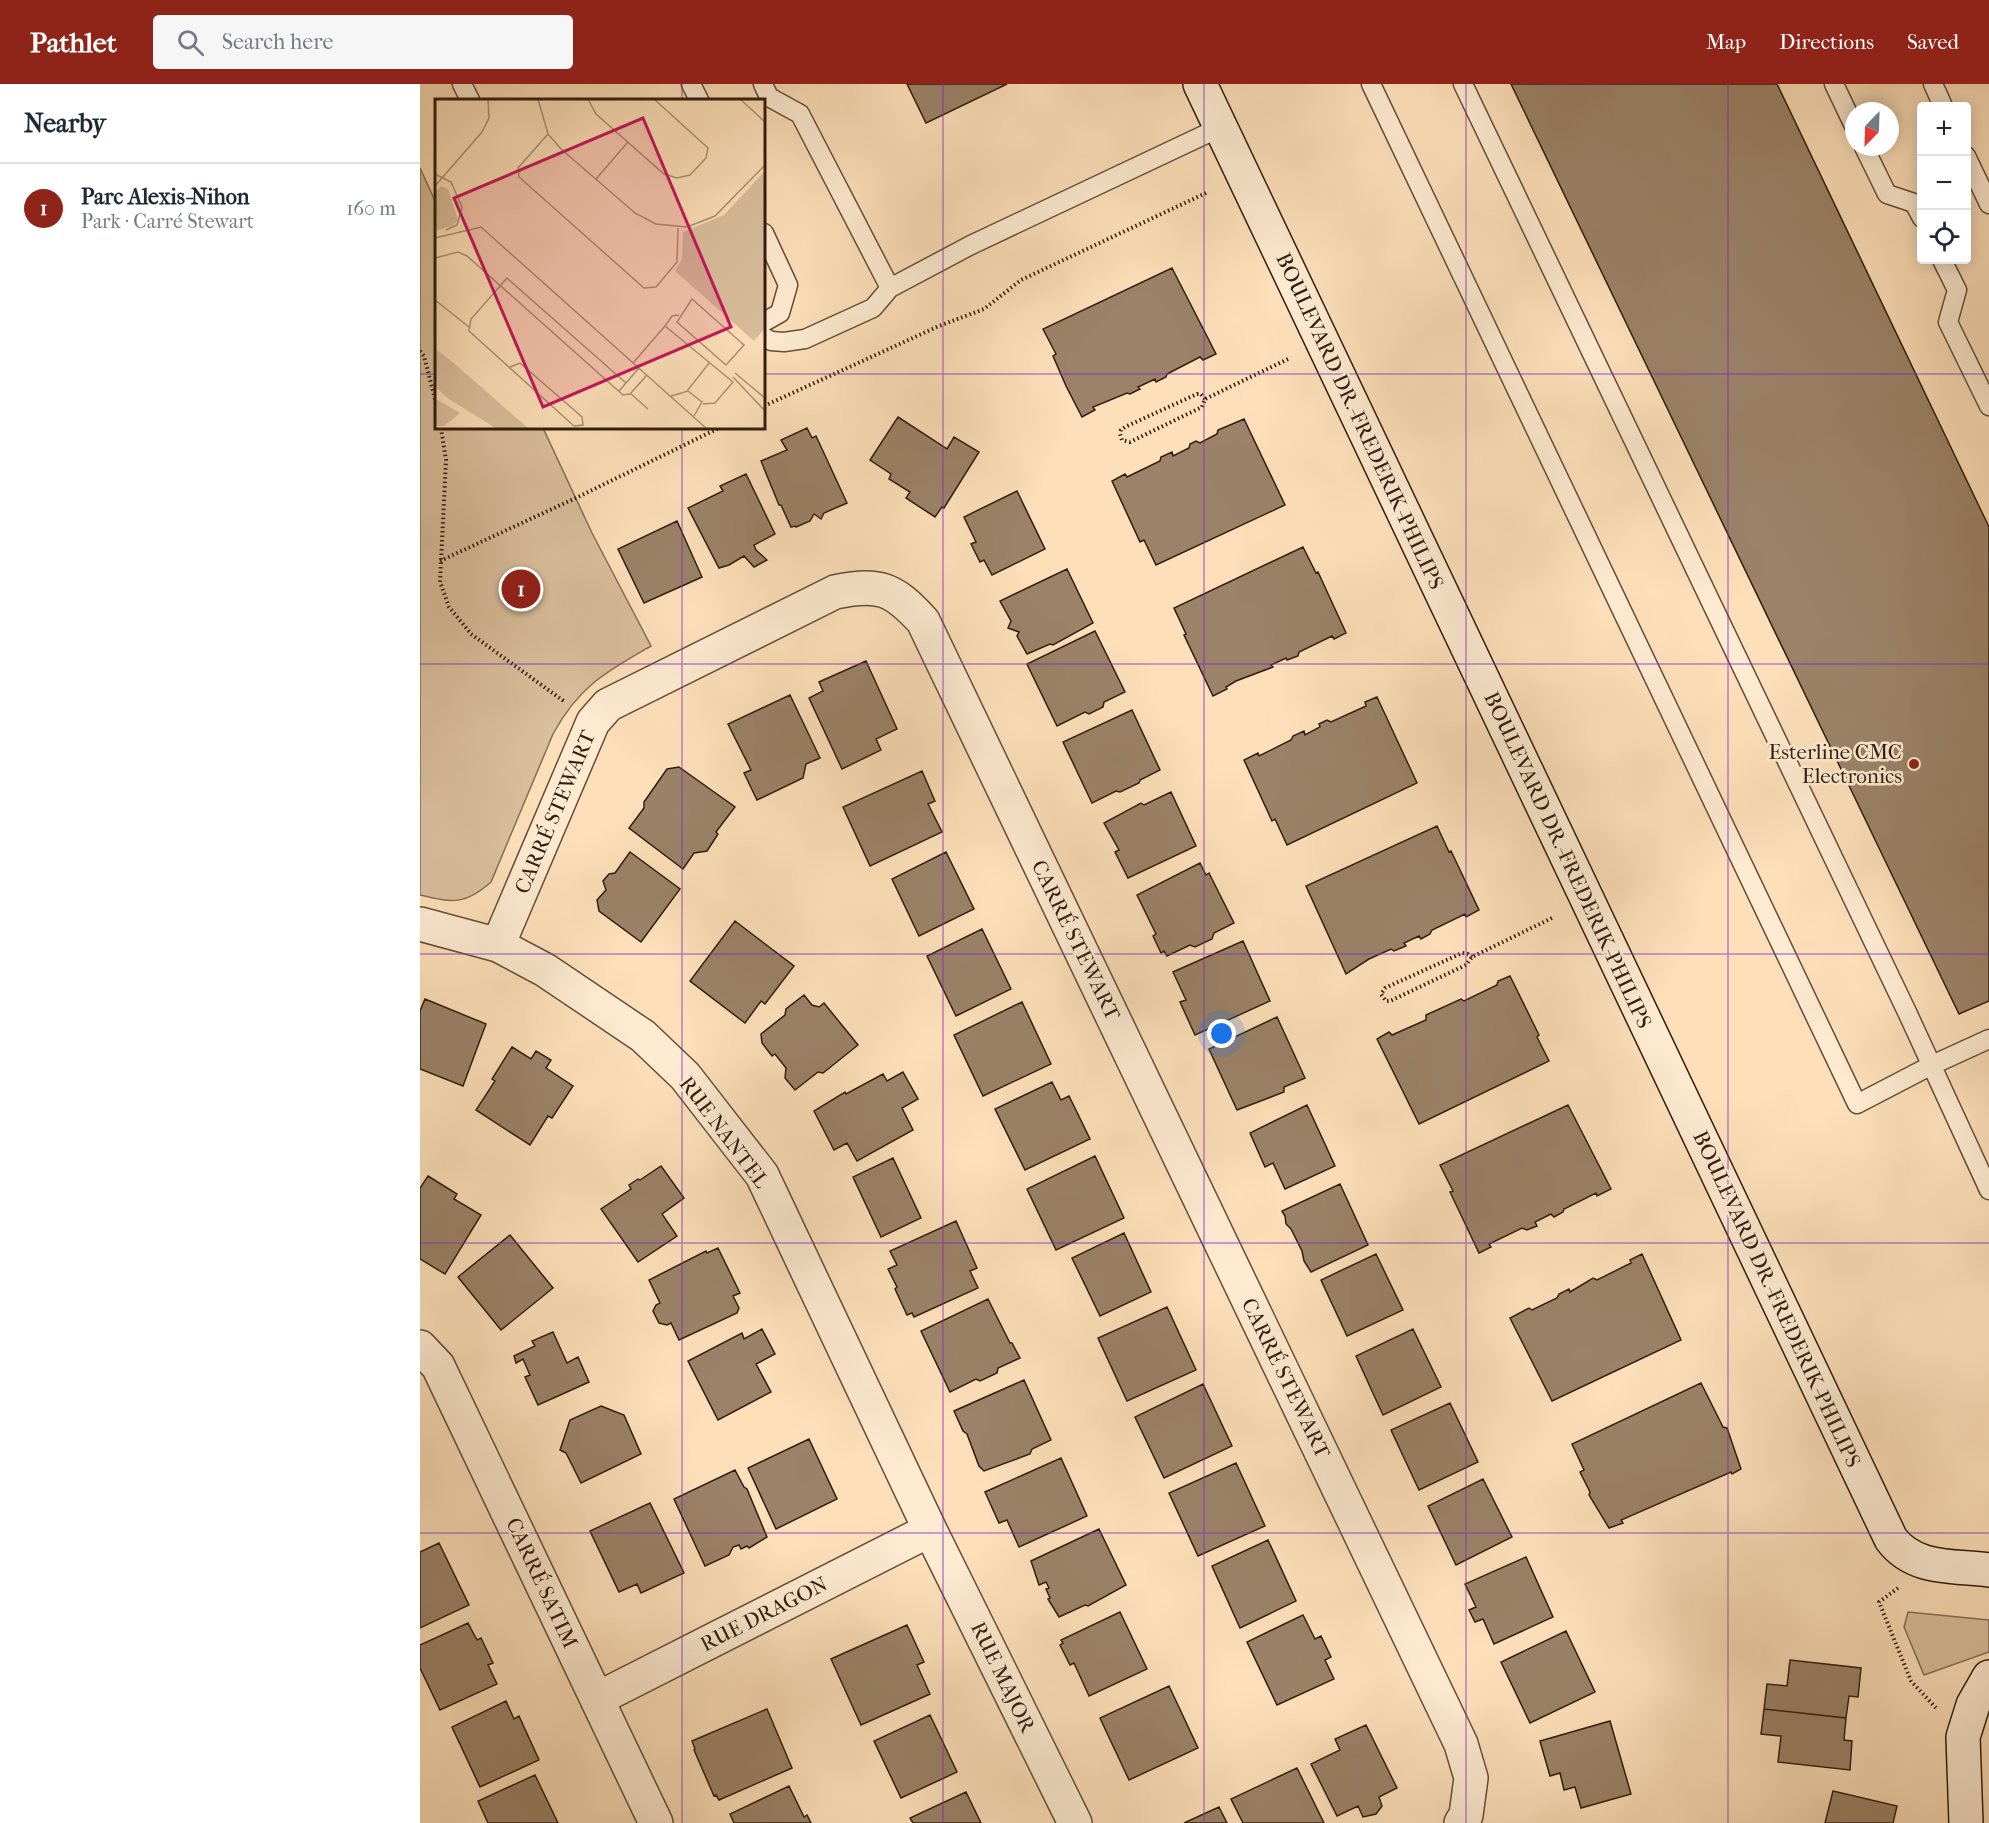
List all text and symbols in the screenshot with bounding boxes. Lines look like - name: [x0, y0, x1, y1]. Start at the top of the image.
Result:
- search box: [153, 15, 573, 69]
- text: Pathlet: [30, 26, 117, 59]
- icon: search: [174, 26, 207, 59]
- text: Search here: [222, 29, 333, 55]
- text: Map: [1706, 30, 1746, 54]
- text: Directions: [1779, 30, 1874, 54]
- text: Saved: [1907, 30, 1959, 54]
- inset map: [435, 99, 765, 429]
- north arrow: [1845, 102, 1899, 156]
- map controls: [1917, 102, 1971, 264]
- button: +: [1917, 102, 1971, 156]
- text: Nearby: [24, 108, 106, 139]
- button: −: [1917, 156, 1971, 210]
- text: Parc Alexis-Nihon: [81, 184, 250, 210]
- text: 1: [40, 197, 47, 220]
- text: 160 m: [346, 197, 396, 220]
- text: Park · Carré Stewart: [81, 210, 254, 233]
- button: locate: [1917, 210, 1971, 264]
- street label: BOULEVARD DR.-FREDERIK-PHILIPS: [1271, 249, 1449, 593]
- pin: 1: [502, 566, 540, 612]
- street label: BOULEVARD DR.-FREDERIK-PHILIPS: [1479, 688, 1657, 1032]
- street label: CARRÉ STEWART: [510, 726, 601, 897]
- place label: Esterline CMC Electronics: [1769, 740, 1902, 788]
- marker: Esterline CMC Electronics: [1907, 757, 1921, 771]
- street label: CARRÉ STEWART: [1027, 856, 1126, 1025]
- your location: [1207, 1019, 1236, 1048]
- street label: RUE NANTEL: [674, 1072, 774, 1193]
- street label: BOULEVARD DR.-FREDERIK-PHILIPS: [1688, 1127, 1866, 1471]
- street label: CARRÉ STEWART: [1237, 1294, 1336, 1463]
- street label: CARRÉ SATIM: [501, 1514, 583, 1652]
- street label: RUE DRAGON: [696, 1572, 832, 1656]
- street label: RUE MAJOR: [966, 1618, 1040, 1737]

